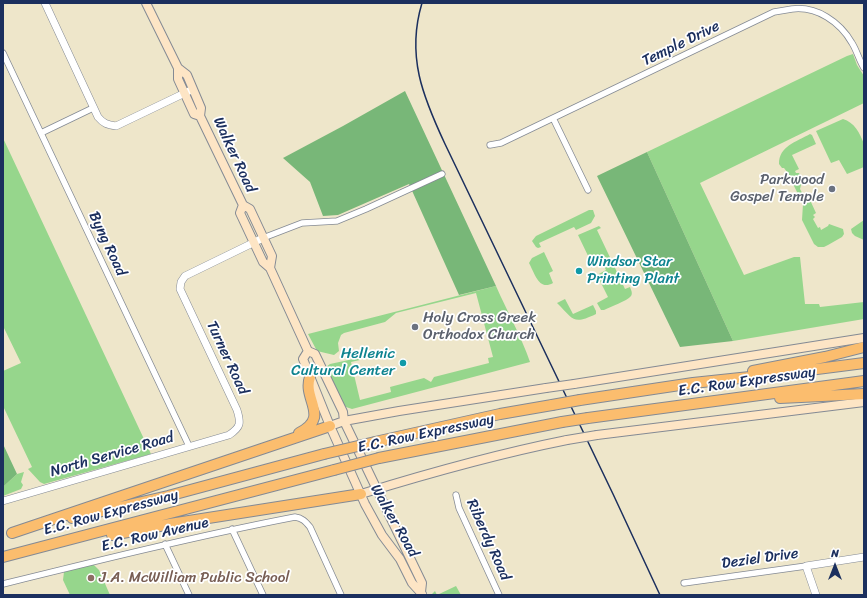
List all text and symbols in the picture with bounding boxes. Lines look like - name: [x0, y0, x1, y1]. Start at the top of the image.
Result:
- street label: Temple Drive: [639, 18, 723, 70]
- street label: Walker Road: [209, 114, 259, 196]
- place label: Parkwood Gospel Temple: [730, 171, 824, 206]
- marker: Parkwood Gospel Temple: [827, 184, 837, 194]
- street label: Byng Road: [84, 209, 130, 279]
- place label: Windsor Star Printing Plant: [587, 253, 679, 288]
- marker: Windsor Star Printing Plant: [574, 266, 584, 276]
- place label: Holy Cross Greek Orthodox Church: [423, 309, 536, 344]
- street label: Turner Road: [202, 318, 252, 398]
- marker: Holy Cross Greek Orthodox Church: [410, 322, 420, 332]
- place label: Hellenic Cultural Center: [291, 345, 395, 380]
- marker: Hellenic Cultural Center: [398, 358, 408, 368]
- street label: E.C. Row Expressway: [677, 363, 817, 401]
- street label: E.C. Row Expressway: [356, 411, 496, 457]
- street label: North Service Road: [48, 429, 176, 481]
- street label: Walker Road: [366, 481, 422, 561]
- street label: E.C. Row Expressway: [42, 486, 180, 540]
- street label: Riberdy Road: [462, 497, 514, 583]
- street label: E.C. Row Avenue: [100, 514, 210, 556]
- text: N: [831, 544, 839, 563]
- street label: Deziel Drive: [720, 545, 800, 573]
- north arrow: [815, 546, 855, 586]
- place label: J.A. McWilliam Public School: [99, 569, 290, 587]
- marker: J.A. McWilliam Public School: [86, 573, 96, 583]

